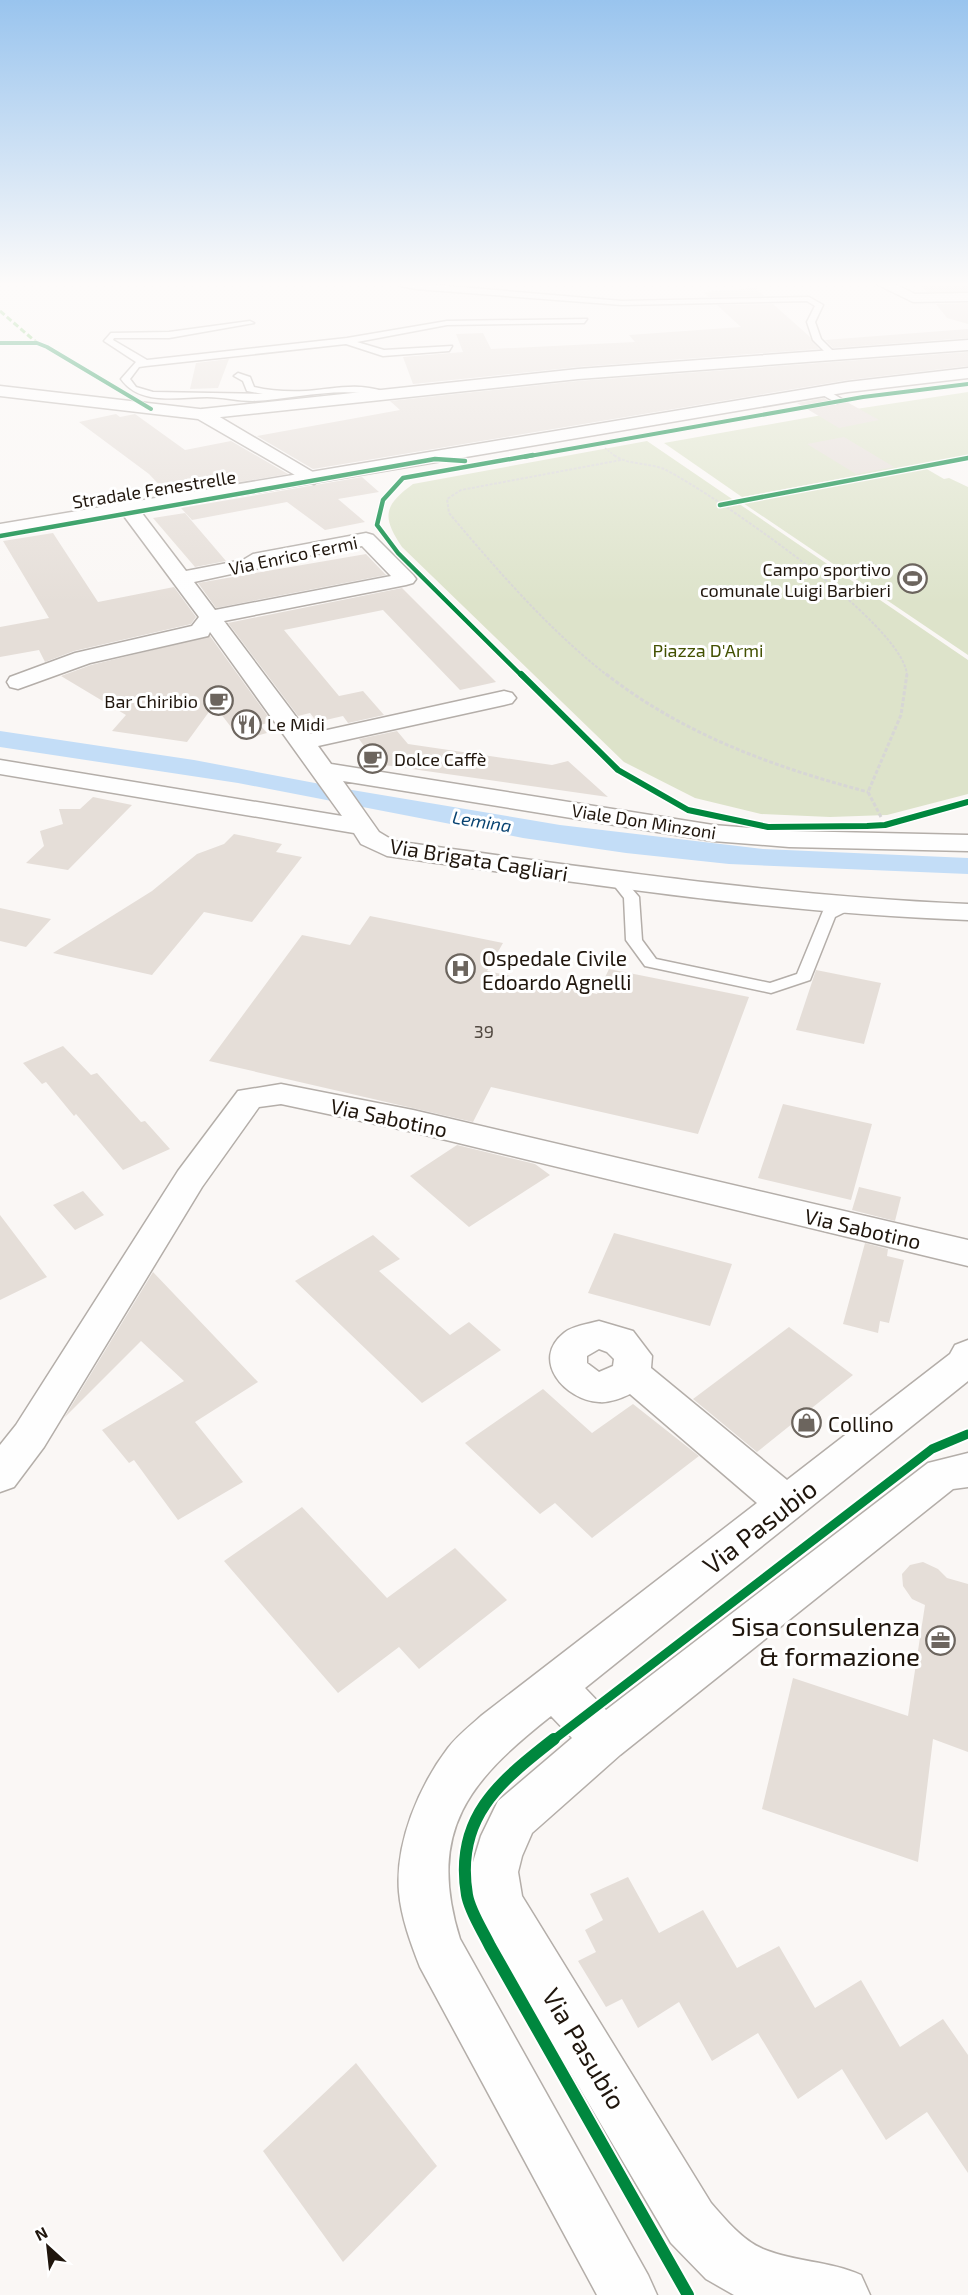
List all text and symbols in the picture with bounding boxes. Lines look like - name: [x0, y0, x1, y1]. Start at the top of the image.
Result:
- street label: Stradale Fenestrelle: [71, 465, 237, 513]
- street label: Via Enrico Fermi: [227, 531, 359, 579]
- place label: Campo sportivo comunale Luigi Barbieri: [700, 558, 891, 601]
- sports icon: Campo sportivo comunale Luigi Barbieri: [896, 563, 928, 595]
- park label: Piazza D'Armi: [653, 639, 763, 661]
- cafe icon: Bar Chiribio: [203, 685, 235, 717]
- place label: Bar Chiribio: [104, 690, 198, 712]
- restaurant icon: Le Midi: [230, 708, 262, 740]
- place label: Le Midi: [267, 713, 325, 735]
- cafe icon: Dolce Caffè: [357, 743, 389, 775]
- place label: Dolce Caffè: [394, 748, 486, 770]
- street label: Viale Don Minzoni: [570, 799, 718, 843]
- water label: Lemina: [451, 805, 513, 837]
- street label: Via Brigata Cagliari: [388, 833, 570, 885]
- place label: Ospedale Civile Edoardo Agnelli: [482, 945, 632, 994]
- hospital icon: Ospedale Civile Edoardo Agnelli: [445, 953, 477, 985]
- house number: 39: [474, 1020, 494, 1042]
- street label: Via Sabotino: [328, 1092, 450, 1142]
- street label: Via Sabotino: [802, 1202, 924, 1254]
- shop icon: Collino: [791, 1407, 823, 1439]
- place label: Collino: [828, 1411, 894, 1436]
- street label: Via Pasubio: [696, 1472, 822, 1580]
- place label: Sisa consulenza & formazione: [731, 1610, 920, 1671]
- office icon: Sisa consulenza & formazione: [925, 1624, 957, 1656]
- street label: Via Pasubio: [537, 1982, 633, 2114]
- north arrow: [18, 2217, 78, 2277]
- text: N: [31, 2222, 50, 2244]

